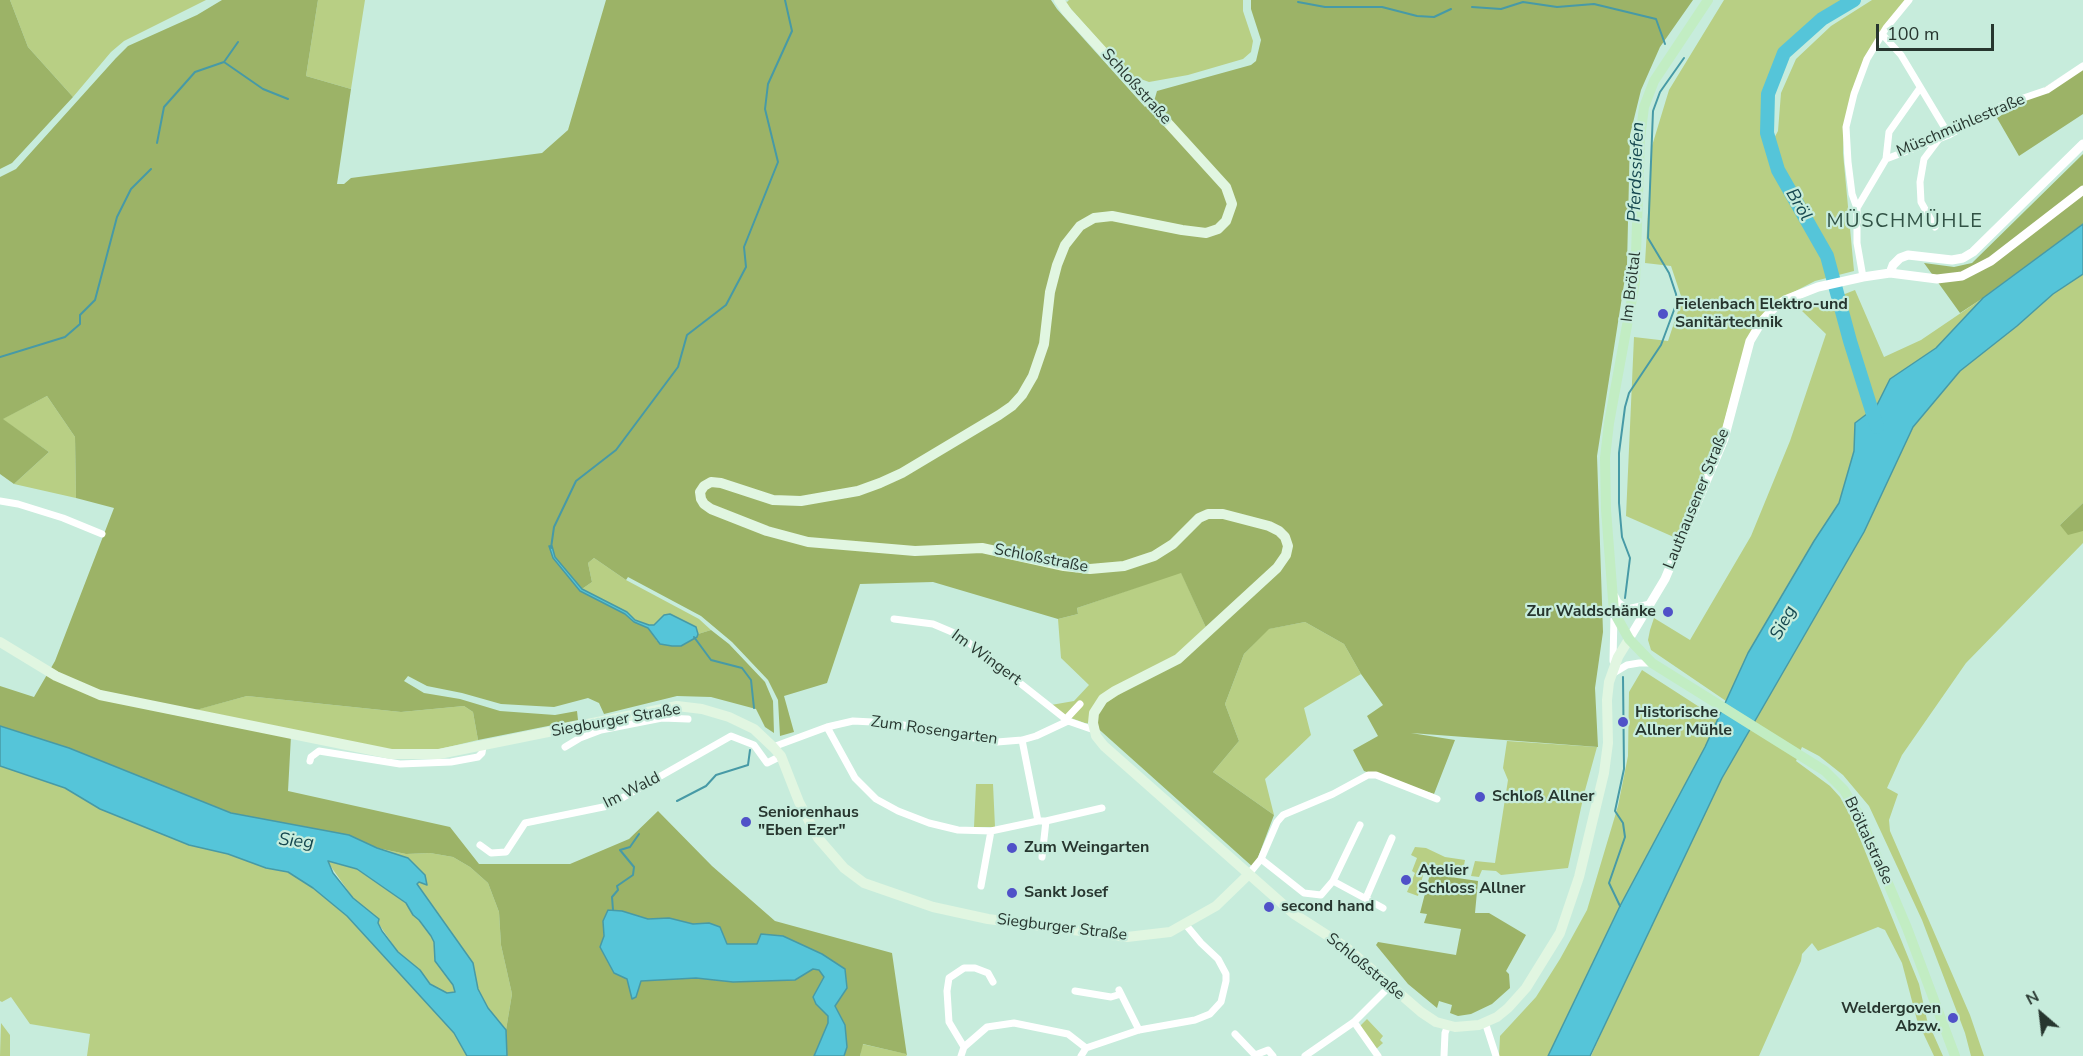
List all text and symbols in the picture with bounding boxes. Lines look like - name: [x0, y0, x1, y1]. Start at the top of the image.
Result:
- scale bar: [1879, 12, 1998, 50]
- text: 100 m: [1887, 22, 1939, 46]
- street label: Schloßstraße: [1097, 45, 1175, 129]
- street label: Müschmühlestraße: [1894, 90, 2028, 162]
- water label: Pferdssiefen: [1624, 122, 1650, 222]
- water label: Bröl: [1780, 185, 1816, 225]
- district label: MÜSCHMÜHLE: [1826, 210, 1984, 234]
- street label: Im Bröltal: [1618, 251, 1646, 323]
- place label: Fielenbach Elektro-und Sanitärtechnik: [1675, 295, 1848, 333]
- marker: Fielenbach Elektro-und Sanitärtechnik: [1656, 307, 1670, 321]
- street label: Lauthausener Straße: [1660, 426, 1734, 572]
- street label: Schloßstraße: [992, 540, 1090, 578]
- place label: Zur Waldschänke: [1526, 602, 1656, 622]
- water label: Sieg: [1766, 602, 1802, 644]
- marker: Zur Waldschänke: [1661, 605, 1675, 619]
- street label: Im Wingert: [947, 626, 1025, 690]
- street label: Siegburger Straße: [550, 700, 682, 742]
- place label: Historische Allner Mühle: [1635, 703, 1732, 741]
- street label: Zum Rosengarten: [869, 713, 999, 749]
- marker: Historische Allner Mühle: [1616, 715, 1630, 729]
- street label: Im Wald: [600, 769, 664, 813]
- place label: Schloß Allner: [1492, 787, 1594, 807]
- marker: Schloß Allner: [1473, 790, 1487, 804]
- street label: Bröltalstraße: [1839, 794, 1897, 888]
- place label: Seniorenhaus "Eben Ezer": [758, 803, 859, 841]
- marker: Seniorenhaus "Eben Ezer": [739, 815, 753, 829]
- water label: Sieg: [277, 829, 315, 855]
- place label: Zum Weingarten: [1024, 838, 1149, 858]
- marker: Zum Weingarten: [1005, 841, 1019, 855]
- place label: Atelier Schloss Allner: [1418, 861, 1526, 899]
- marker: Atelier Schloss Allner: [1399, 873, 1413, 887]
- place label: Sankt Josef: [1024, 883, 1108, 903]
- marker: Sankt Josef: [1005, 886, 1019, 900]
- place label: second hand: [1281, 897, 1374, 917]
- marker: second hand: [1262, 900, 1276, 914]
- street label: Siegburger Straße: [996, 910, 1128, 946]
- street label: Schloßstraße: [1322, 930, 1408, 1004]
- north arrow: [2011, 984, 2071, 1044]
- text: N: [2022, 986, 2043, 1011]
- place label: Weldergoven Abzw.: [1841, 999, 1941, 1037]
- marker: Weldergoven Abzw.: [1946, 1011, 1960, 1025]

